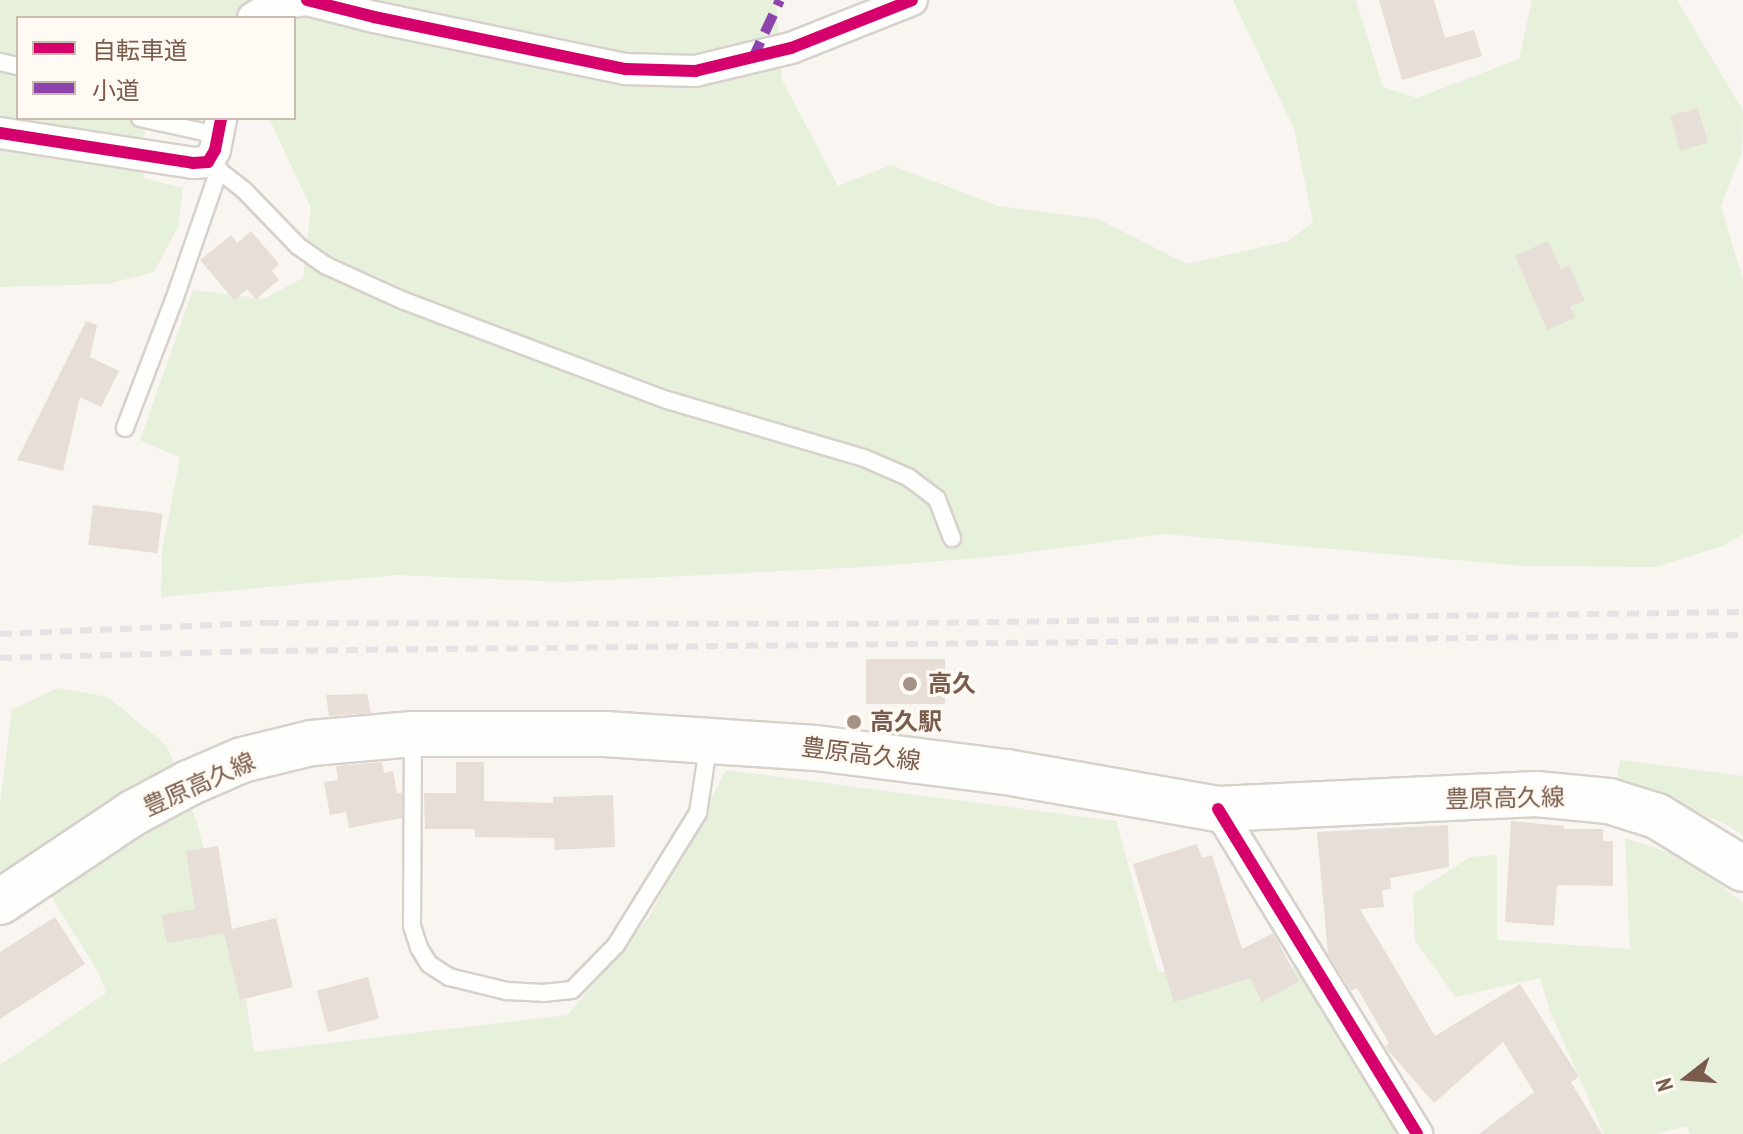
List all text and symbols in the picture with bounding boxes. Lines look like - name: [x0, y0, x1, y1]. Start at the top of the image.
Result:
- legend: [16, 16, 296, 120]
- text: 自転車道: [92, 35, 188, 66]
- text: 小道: [92, 75, 140, 106]
- place label: 高久: [928, 670, 976, 698]
- marker: 高久: [899, 673, 921, 695]
- place label: 高久駅: [870, 708, 942, 736]
- marker: 高久駅: [845, 713, 863, 731]
- street label: 豊原高久線: [800, 732, 922, 776]
- street label: 豊原高久線: [138, 746, 260, 822]
- street label: 豊原高久線: [1445, 783, 1565, 813]
- north arrow: [1647, 1038, 1727, 1118]
- text: N: [1649, 1075, 1679, 1095]

